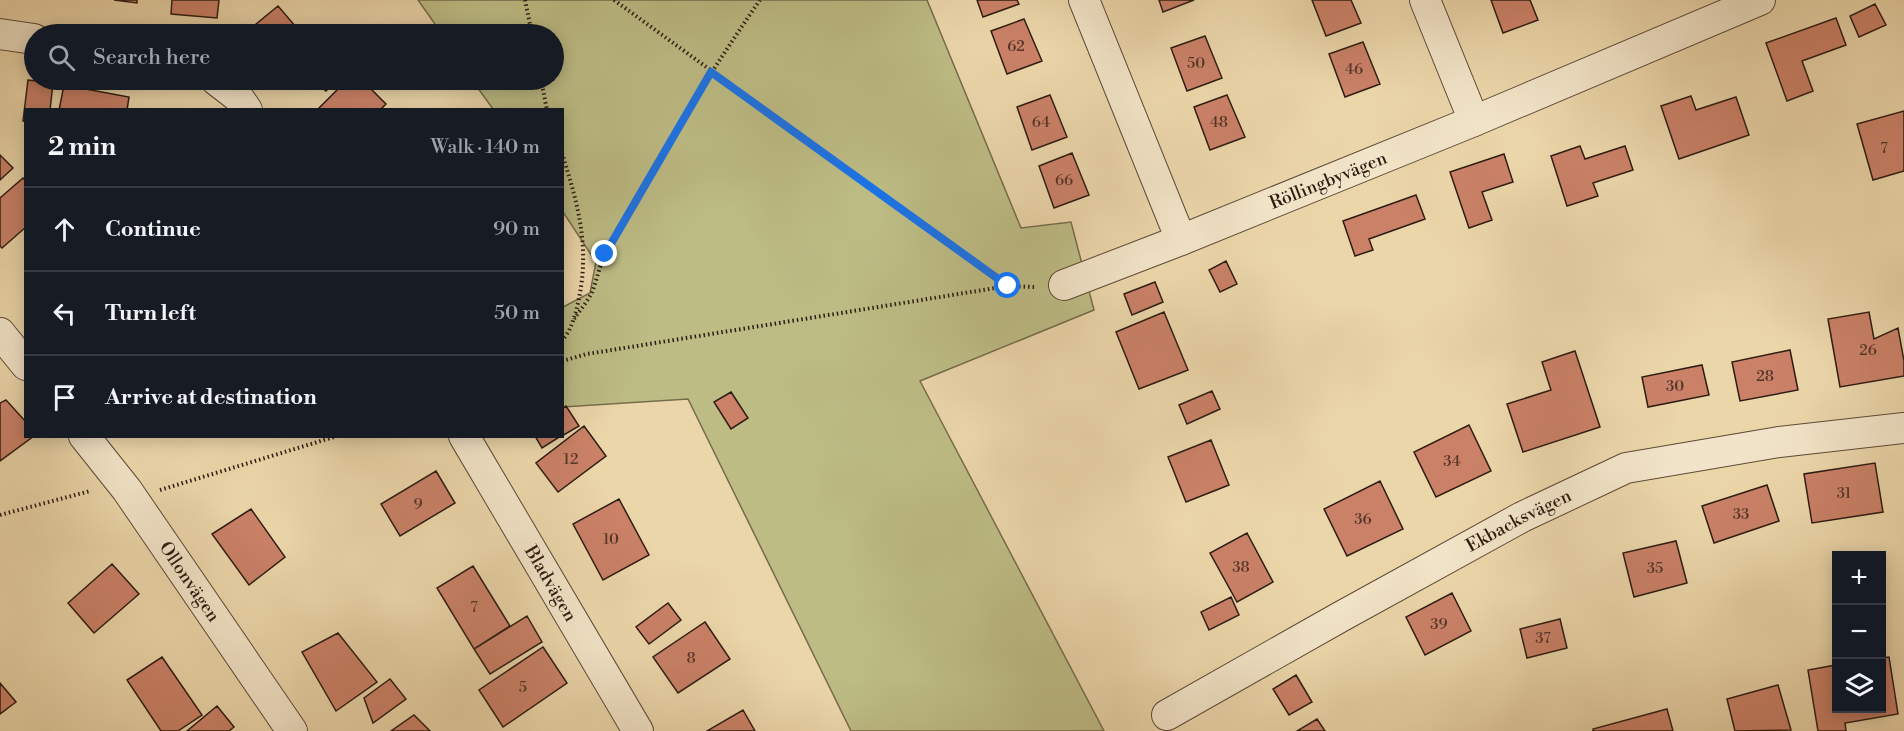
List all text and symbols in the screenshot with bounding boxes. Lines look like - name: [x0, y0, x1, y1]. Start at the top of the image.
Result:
- search box: [24, 24, 564, 90]
- house number: 62: [1007, 37, 1025, 56]
- icon: search: [45, 41, 78, 74]
- text: Search here: [93, 44, 210, 71]
- house number: 50: [1187, 54, 1205, 73]
- house number: 46: [1345, 60, 1363, 79]
- house number: 64: [1032, 113, 1050, 132]
- house number: 48: [1210, 113, 1228, 132]
- text: 2 min: [48, 131, 116, 163]
- text: Walk · 140 m: [430, 135, 540, 160]
- house number: 7: [1880, 139, 1888, 158]
- street label: Röllingbyvägen: [1266, 147, 1391, 215]
- house number: 66: [1055, 171, 1073, 190]
- icon: ahead: [48, 213, 81, 246]
- text: Continue: [105, 216, 201, 243]
- text: 90 m: [493, 217, 540, 242]
- route end: [591, 240, 617, 266]
- route start: [994, 272, 1020, 298]
- icon: left: [48, 297, 81, 330]
- text: Turn left: [105, 300, 196, 327]
- text: 50 m: [494, 301, 540, 326]
- house number: 26: [1859, 341, 1877, 360]
- house number: 28: [1756, 367, 1774, 386]
- house number: 30: [1666, 377, 1684, 396]
- icon: arrive: [48, 381, 81, 414]
- text: Arrive at destination: [105, 384, 317, 411]
- house number: 12: [563, 450, 579, 469]
- house number: 34: [1443, 452, 1461, 471]
- street label: Ekbacksvägen: [1462, 484, 1576, 558]
- house number: 31: [1837, 484, 1852, 503]
- house number: 9: [413, 495, 423, 514]
- house number: 33: [1733, 505, 1749, 524]
- house number: 36: [1354, 510, 1372, 529]
- house number: 10: [603, 530, 619, 549]
- street label: Ollonvägen: [154, 537, 225, 627]
- street label: Bladvägen: [519, 540, 582, 626]
- map controls: [1832, 551, 1886, 713]
- button: +: [1832, 551, 1886, 605]
- house number: 38: [1232, 558, 1250, 577]
- house number: 35: [1647, 559, 1663, 578]
- house number: 7: [470, 598, 478, 617]
- button: −: [1832, 605, 1886, 659]
- house number: 39: [1430, 615, 1448, 634]
- house number: 37: [1535, 629, 1551, 648]
- house number: 8: [686, 649, 696, 668]
- button: layers: [1832, 659, 1886, 713]
- house number: 5: [519, 678, 527, 697]

